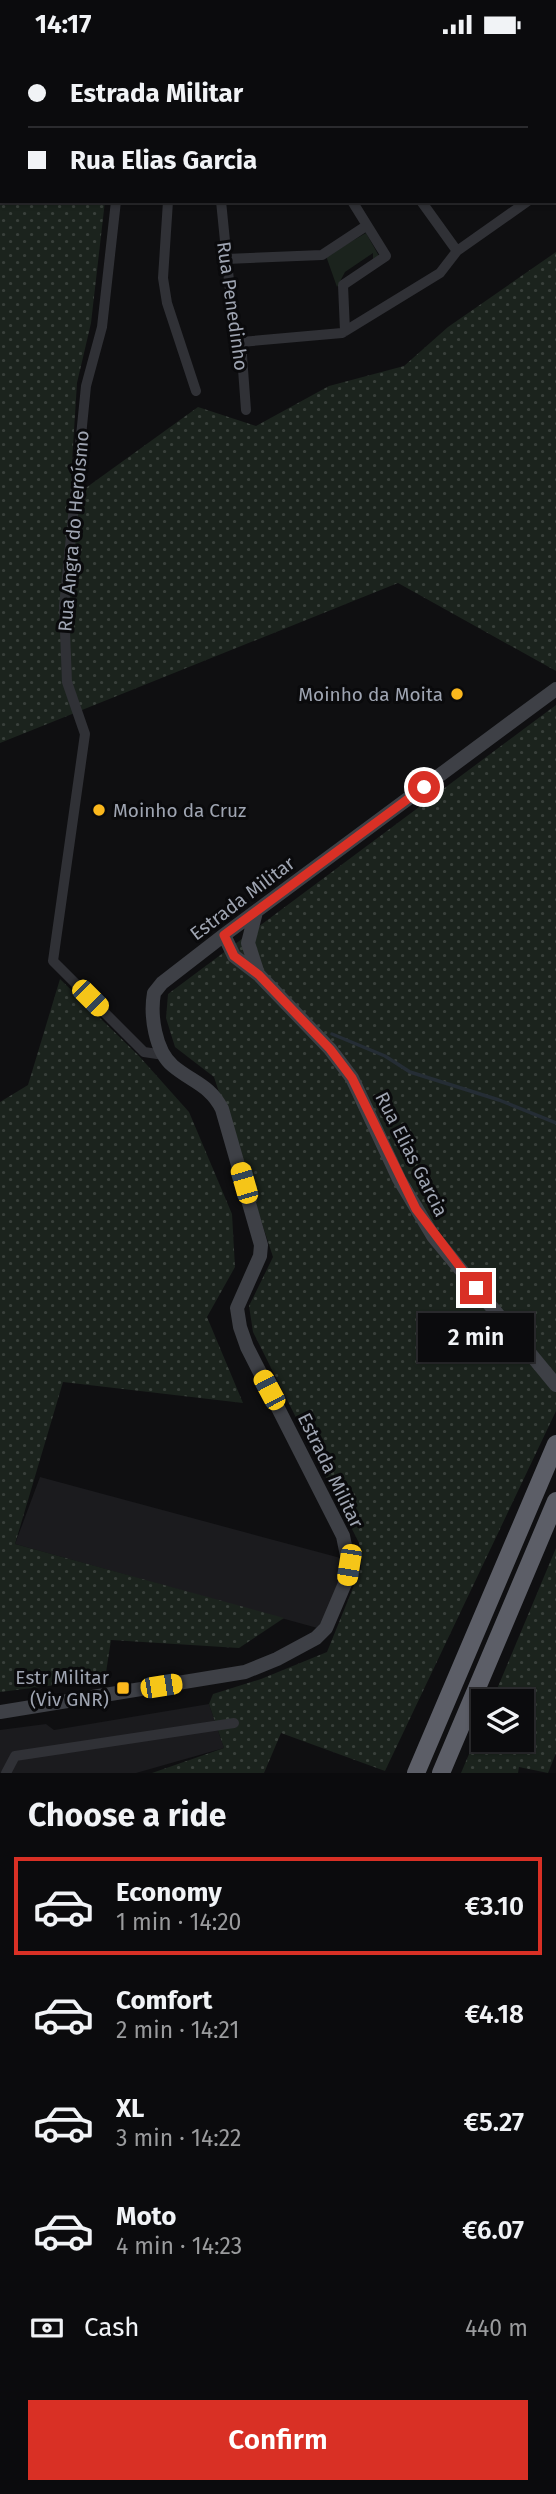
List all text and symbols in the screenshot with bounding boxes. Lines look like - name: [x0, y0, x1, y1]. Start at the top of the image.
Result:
- text: 14:17: [35, 9, 91, 40]
- text: Estrada Militar: [70, 78, 243, 109]
- text: Rua Elias Garcia: [70, 145, 257, 176]
- street label: Rua Penedinho: [212, 240, 253, 372]
- street label: Rua Angra do Heroísmo: [53, 429, 94, 633]
- place label: Moinho da Moita: [298, 683, 443, 706]
- marker: Moinho da Moita: [449, 686, 465, 702]
- route start: [408, 771, 440, 803]
- place label: Moinho da Cruz: [113, 799, 246, 822]
- marker: Moinho da Cruz: [91, 802, 107, 818]
- street label: Estrada Militar: [185, 851, 300, 945]
- car: [68, 976, 113, 1020]
- street label: Rua Elias Garcia: [370, 1088, 453, 1220]
- car: [229, 1160, 260, 1206]
- route end: [460, 1272, 492, 1304]
- callout: 2 min: [418, 1313, 534, 1361]
- text: 2 min: [448, 1323, 504, 1351]
- car: [250, 1367, 289, 1413]
- street label: Estrada Militar: [293, 1409, 369, 1532]
- car: [336, 1543, 363, 1587]
- place label: Estr Militar (Viv GNR): [15, 1666, 110, 1711]
- car: [139, 1672, 184, 1700]
- marker: Estr Militar (Viv GNR): [115, 1680, 131, 1696]
- map controls: [471, 1689, 534, 1752]
- button: layers: [471, 1689, 534, 1752]
- text: Choose a ride: [28, 1796, 226, 1834]
- icon: car: [32, 1875, 95, 1938]
- text: Economy: [116, 1877, 222, 1908]
- text: €3.10: [465, 1891, 524, 1922]
- text: 1 min · 14:20: [116, 1908, 241, 1936]
- icon: car: [32, 1983, 95, 2046]
- text: Comfort: [116, 1985, 212, 2016]
- text: €4.18: [465, 1999, 524, 2030]
- text: 2 min · 14:21: [116, 2016, 239, 2044]
- icon: car: [32, 2091, 95, 2154]
- text: XL: [116, 2093, 144, 2124]
- text: €5.27: [464, 2107, 524, 2138]
- text: 3 min · 14:22: [116, 2124, 241, 2152]
- icon: car: [32, 2199, 95, 2262]
- text: Moto: [116, 2201, 176, 2232]
- text: €6.07: [462, 2215, 524, 2246]
- text: 4 min · 14:23: [116, 2232, 242, 2260]
- icon: cash: [28, 2309, 66, 2347]
- text: Cash: [84, 2312, 140, 2343]
- text: 440 m: [465, 2314, 528, 2342]
- button: Confirm: [28, 2400, 528, 2480]

